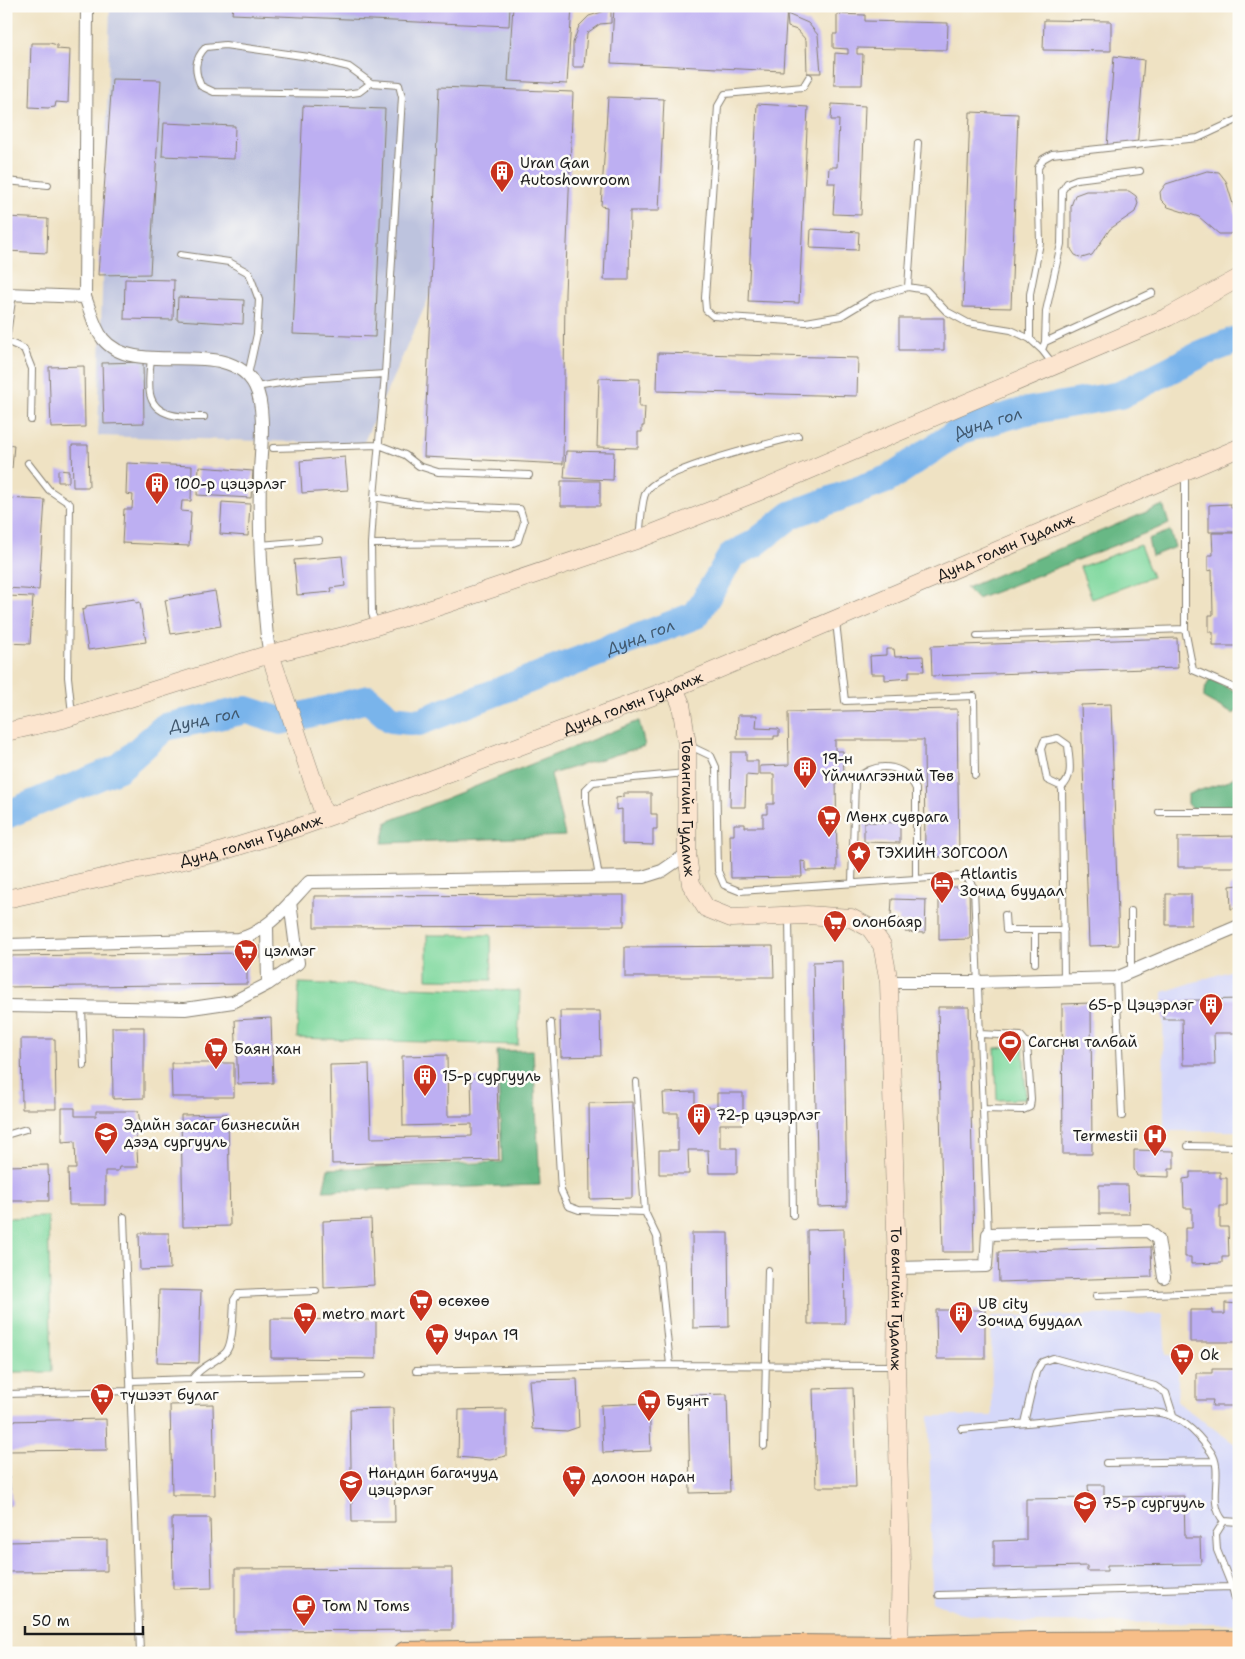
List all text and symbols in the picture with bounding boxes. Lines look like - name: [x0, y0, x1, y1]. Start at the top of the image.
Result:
- place label: Uran Gan Autoshowroom: [520, 153, 630, 190]
- building icon: Uran Gan Autoshowroom: [489, 159, 515, 193]
- water label: Дунд гол: [947, 402, 1024, 444]
- building icon: 100-р цэцэрлэг: [144, 471, 170, 505]
- place label: 100-р цэцэрлэг: [174, 474, 286, 494]
- street label: Дунд голын Гудамж: [933, 509, 1078, 585]
- water label: Дунд гол: [602, 614, 677, 660]
- street label: Дунд голын Гудамж: [560, 667, 706, 739]
- water label: Дунд гол: [166, 701, 241, 737]
- street label: Товангийн Гудамж: [676, 736, 700, 879]
- place label: 19-н Үйлчилгээний Төв: [822, 749, 954, 786]
- building icon: 19-н Үйлчилгээний Төв: [792, 755, 818, 789]
- supermarket icon: Мөнх суврага: [816, 804, 842, 838]
- place label: Мөнх суврага: [846, 807, 949, 827]
- street label: Дунд голын Гудамж: [178, 809, 326, 871]
- place icon: ТЭХИЙН ЗОГСООЛ: [846, 840, 872, 874]
- place label: ТЭХИЙН ЗОГСООЛ: [876, 842, 1008, 863]
- place label: Atlantis Зочид буудал: [960, 864, 1065, 901]
- hotel icon: Atlantis Зочид буудал: [929, 870, 955, 904]
- supermarket icon: олонбаяр: [822, 909, 848, 943]
- place label: олонбаяр: [852, 912, 922, 932]
- supermarket icon: цэлмэг: [233, 938, 259, 972]
- place label: цэлмэг: [264, 941, 316, 961]
- building icon: 65-р Цэцэрлэг: [1198, 992, 1224, 1026]
- place label: 65-р Цэцэрлэг: [1088, 995, 1194, 1015]
- sports icon: Сагсны талбай: [997, 1029, 1023, 1063]
- place label: Сагсны талбай: [1028, 1032, 1137, 1052]
- supermarket icon: Баян хан: [203, 1036, 229, 1070]
- place label: Баян хан: [234, 1039, 301, 1059]
- building icon: 15-р сургууль: [412, 1063, 438, 1097]
- place label: 15-р сургууль: [442, 1066, 541, 1086]
- building icon: 72-р цэцэрлэг: [686, 1102, 712, 1136]
- place label: 72-р цэцэрлэг: [716, 1105, 821, 1125]
- place label: Эдийн засаг бизнесийн дээд сургууль: [124, 1115, 300, 1152]
- school or university icon: Эдийн засаг бизнесийн дээд сургууль: [93, 1121, 119, 1155]
- hospital icon: Termestii: [1142, 1123, 1168, 1157]
- place label: Termestii: [1073, 1126, 1138, 1146]
- street label: То вангийн Гудамж: [886, 1226, 907, 1371]
- supermarket icon: өсөхөө: [408, 1288, 434, 1322]
- place label: өсөхөө: [438, 1291, 490, 1311]
- place label: UB city Зочид буудал: [978, 1294, 1083, 1331]
- building icon: UB city Зочид буудал: [948, 1300, 974, 1334]
- supermarket icon: metro mart: [292, 1301, 318, 1335]
- place label: metro mart: [322, 1304, 405, 1324]
- supermarket icon: Учрал 19: [424, 1322, 450, 1356]
- place label: Учрал 19: [454, 1325, 519, 1345]
- supermarket icon: Ok: [1169, 1342, 1195, 1376]
- place label: Ok: [1200, 1345, 1219, 1365]
- supermarket icon: түшээт булаг: [89, 1382, 115, 1416]
- place label: түшээт булаг: [120, 1385, 219, 1405]
- supermarket icon: Буянт: [636, 1388, 662, 1422]
- place label: Буянт: [666, 1391, 709, 1411]
- place label: Нандин багачууд цэцэрлэг: [368, 1463, 498, 1500]
- supermarket icon: долоон наран: [561, 1464, 587, 1498]
- place label: долоон наран: [592, 1467, 695, 1487]
- school or university icon: Нандин багачууд цэцэрлэг: [338, 1469, 364, 1503]
- school or university icon: 75-р сургууль: [1072, 1490, 1098, 1524]
- place label: 75-р сургууль: [1102, 1493, 1205, 1513]
- cafe icon: Tom N Toms: [291, 1593, 317, 1627]
- place label: Tom N Toms: [322, 1596, 410, 1616]
- scale bar: [25, 1604, 142, 1636]
- text: 50 m: [32, 1611, 70, 1631]

